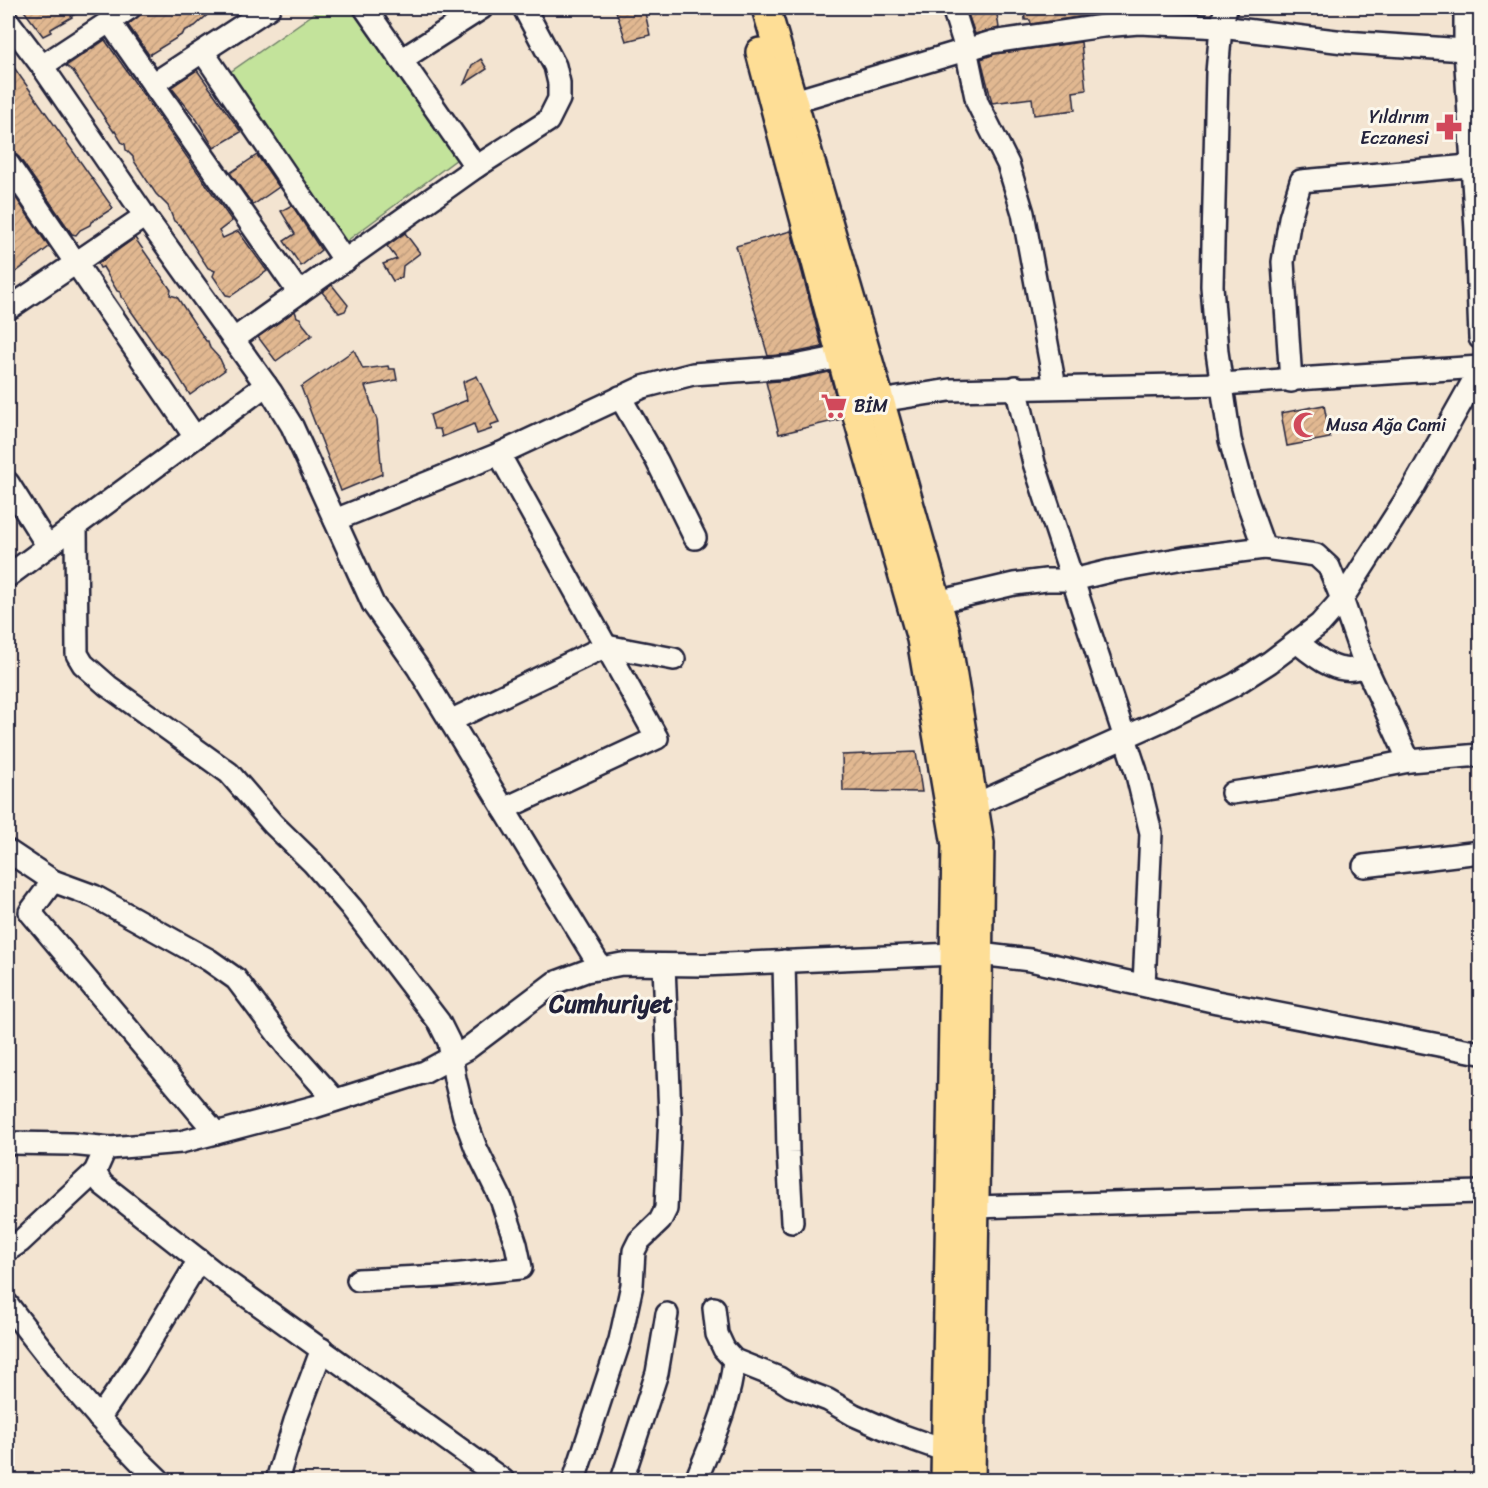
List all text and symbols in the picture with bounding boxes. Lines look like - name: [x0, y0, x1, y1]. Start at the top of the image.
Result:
- place label: Yıldırım Eczanesi: [1360, 101, 1430, 154]
- pharmacy icon: Yıldırım Eczanesi: [1434, 112, 1464, 142]
- place label: BİM: [854, 390, 888, 422]
- supermarket icon: BİM: [819, 391, 849, 421]
- place label: Musa Ağa Cami: [1326, 409, 1447, 441]
- mosque icon: Musa Ağa Cami: [1291, 410, 1321, 440]
- district label: Cumhuriyet: [548, 983, 673, 1025]

